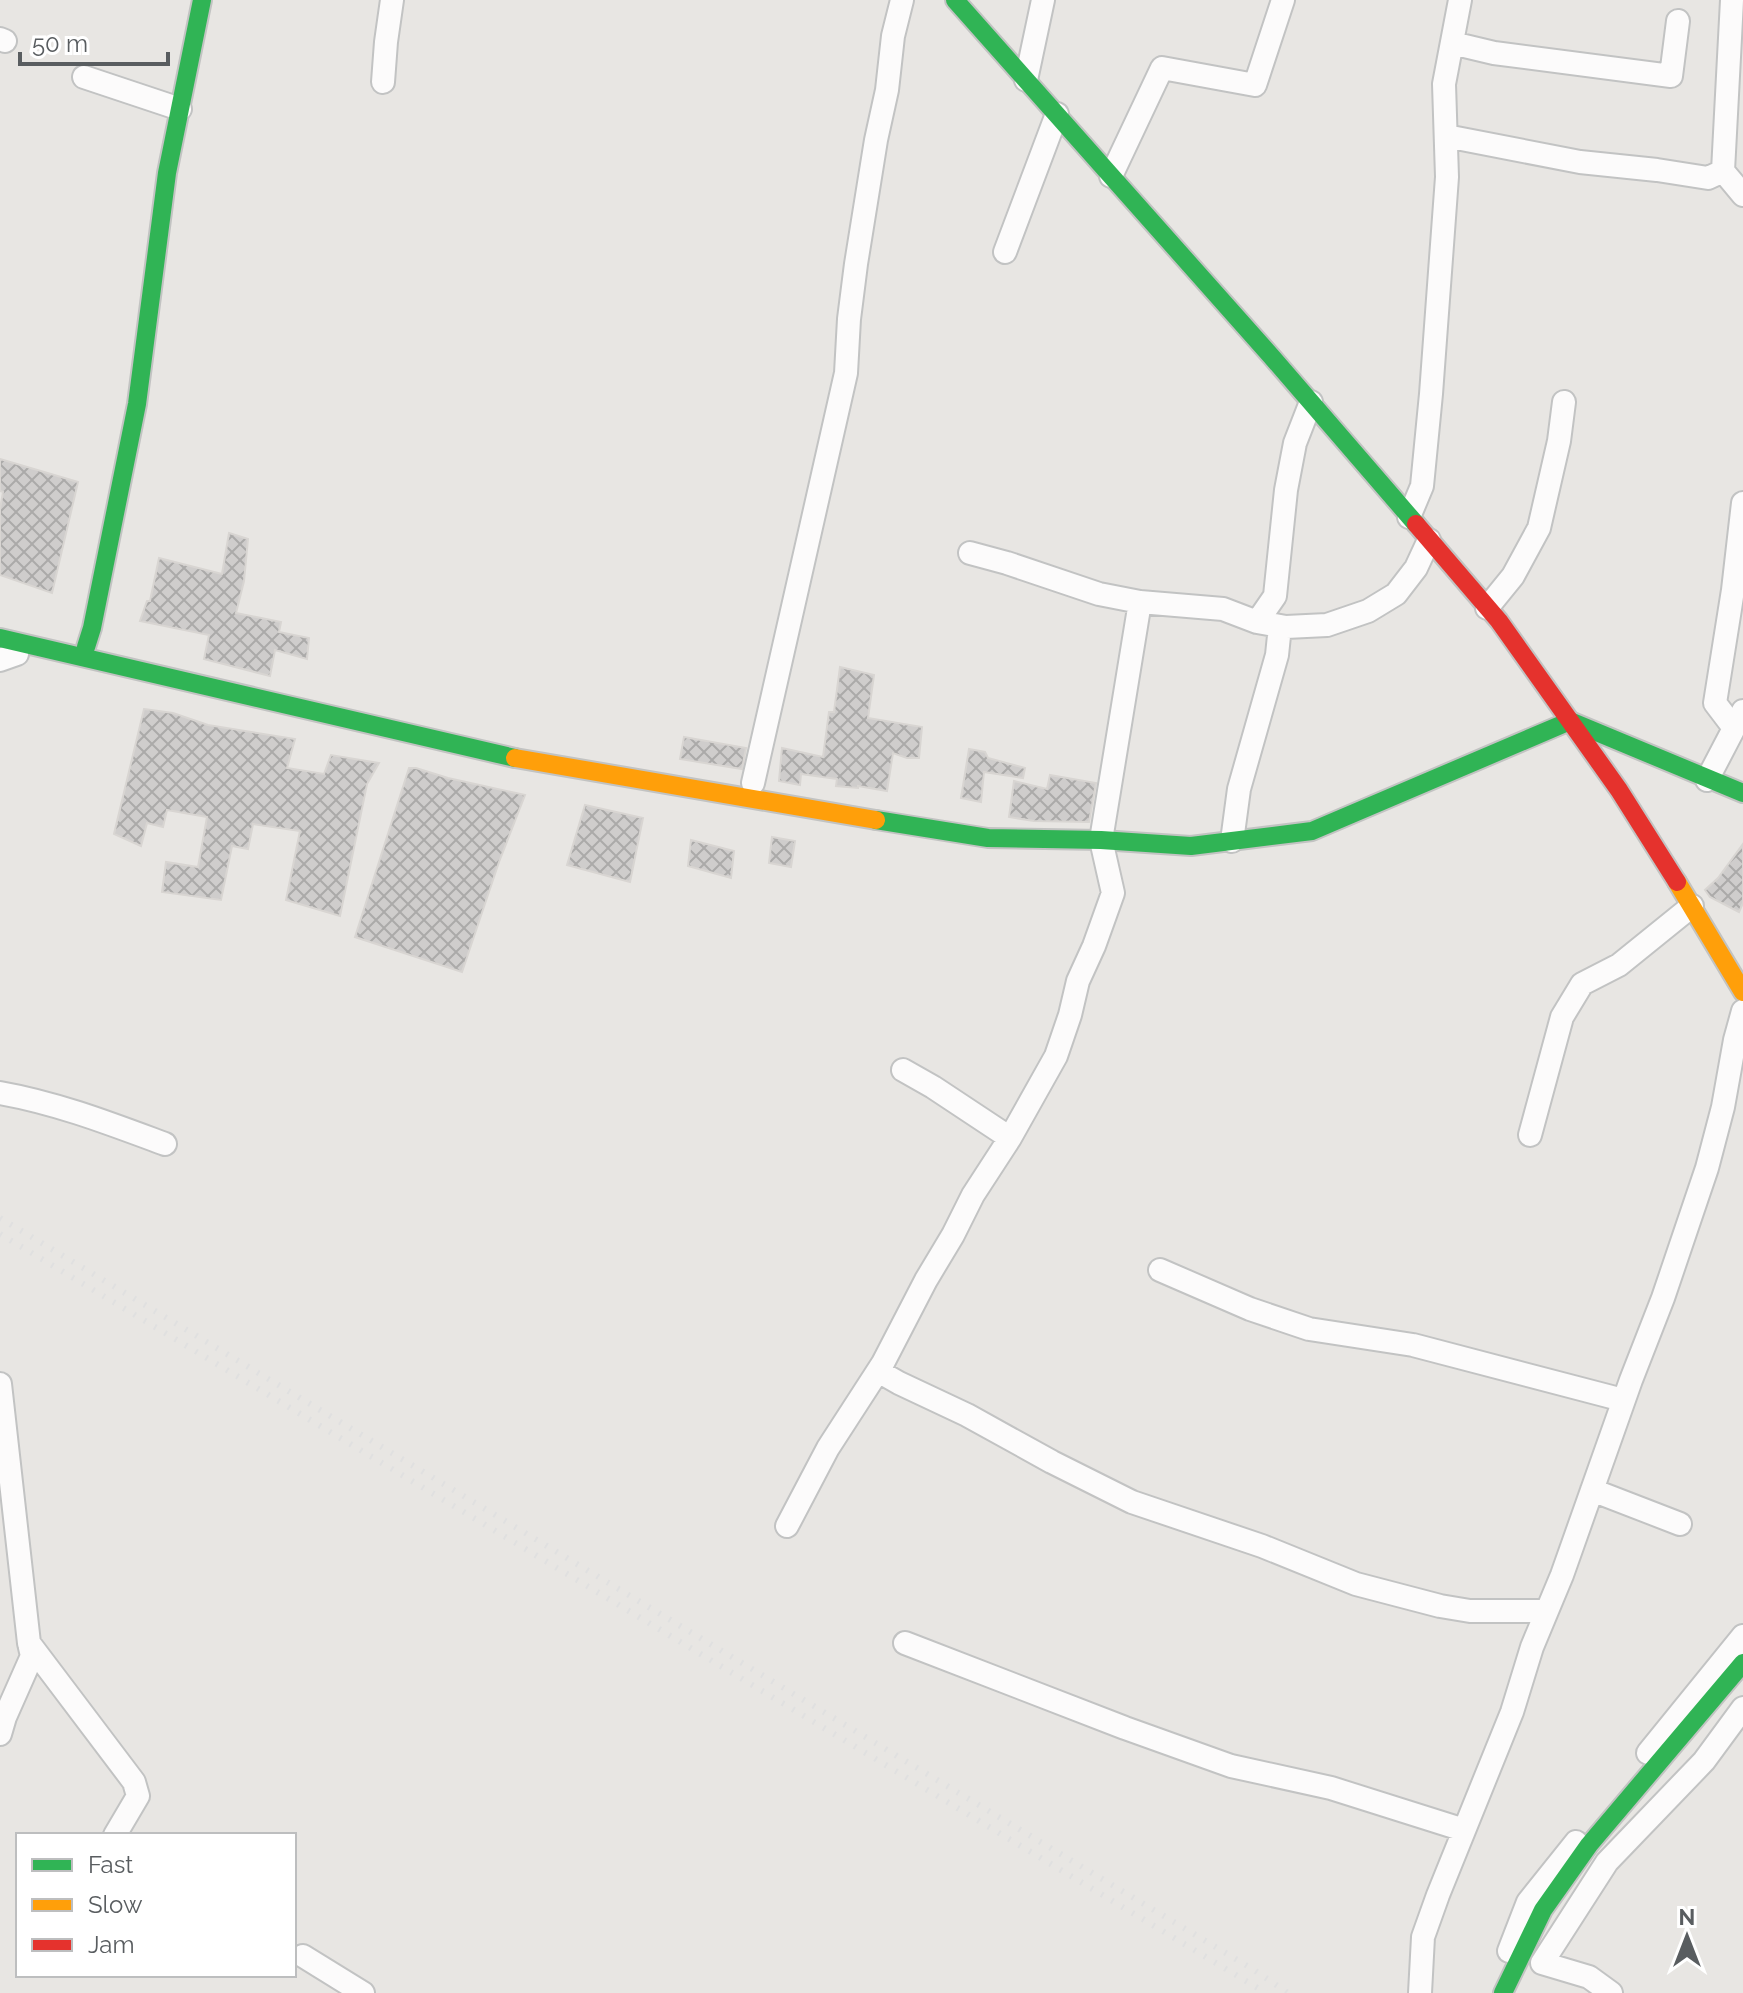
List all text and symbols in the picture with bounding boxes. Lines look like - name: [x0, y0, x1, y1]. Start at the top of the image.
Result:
- scale bar: [20, 16, 168, 66]
- text: 50 m: [32, 29, 88, 58]
- legend: [16, 1833, 296, 1977]
- text: Fast: [88, 1850, 133, 1879]
- text: Slow: [88, 1890, 143, 1919]
- north arrow: [1647, 1897, 1727, 1977]
- text: N: [1679, 1904, 1695, 1930]
- text: Jam: [88, 1930, 134, 1959]

